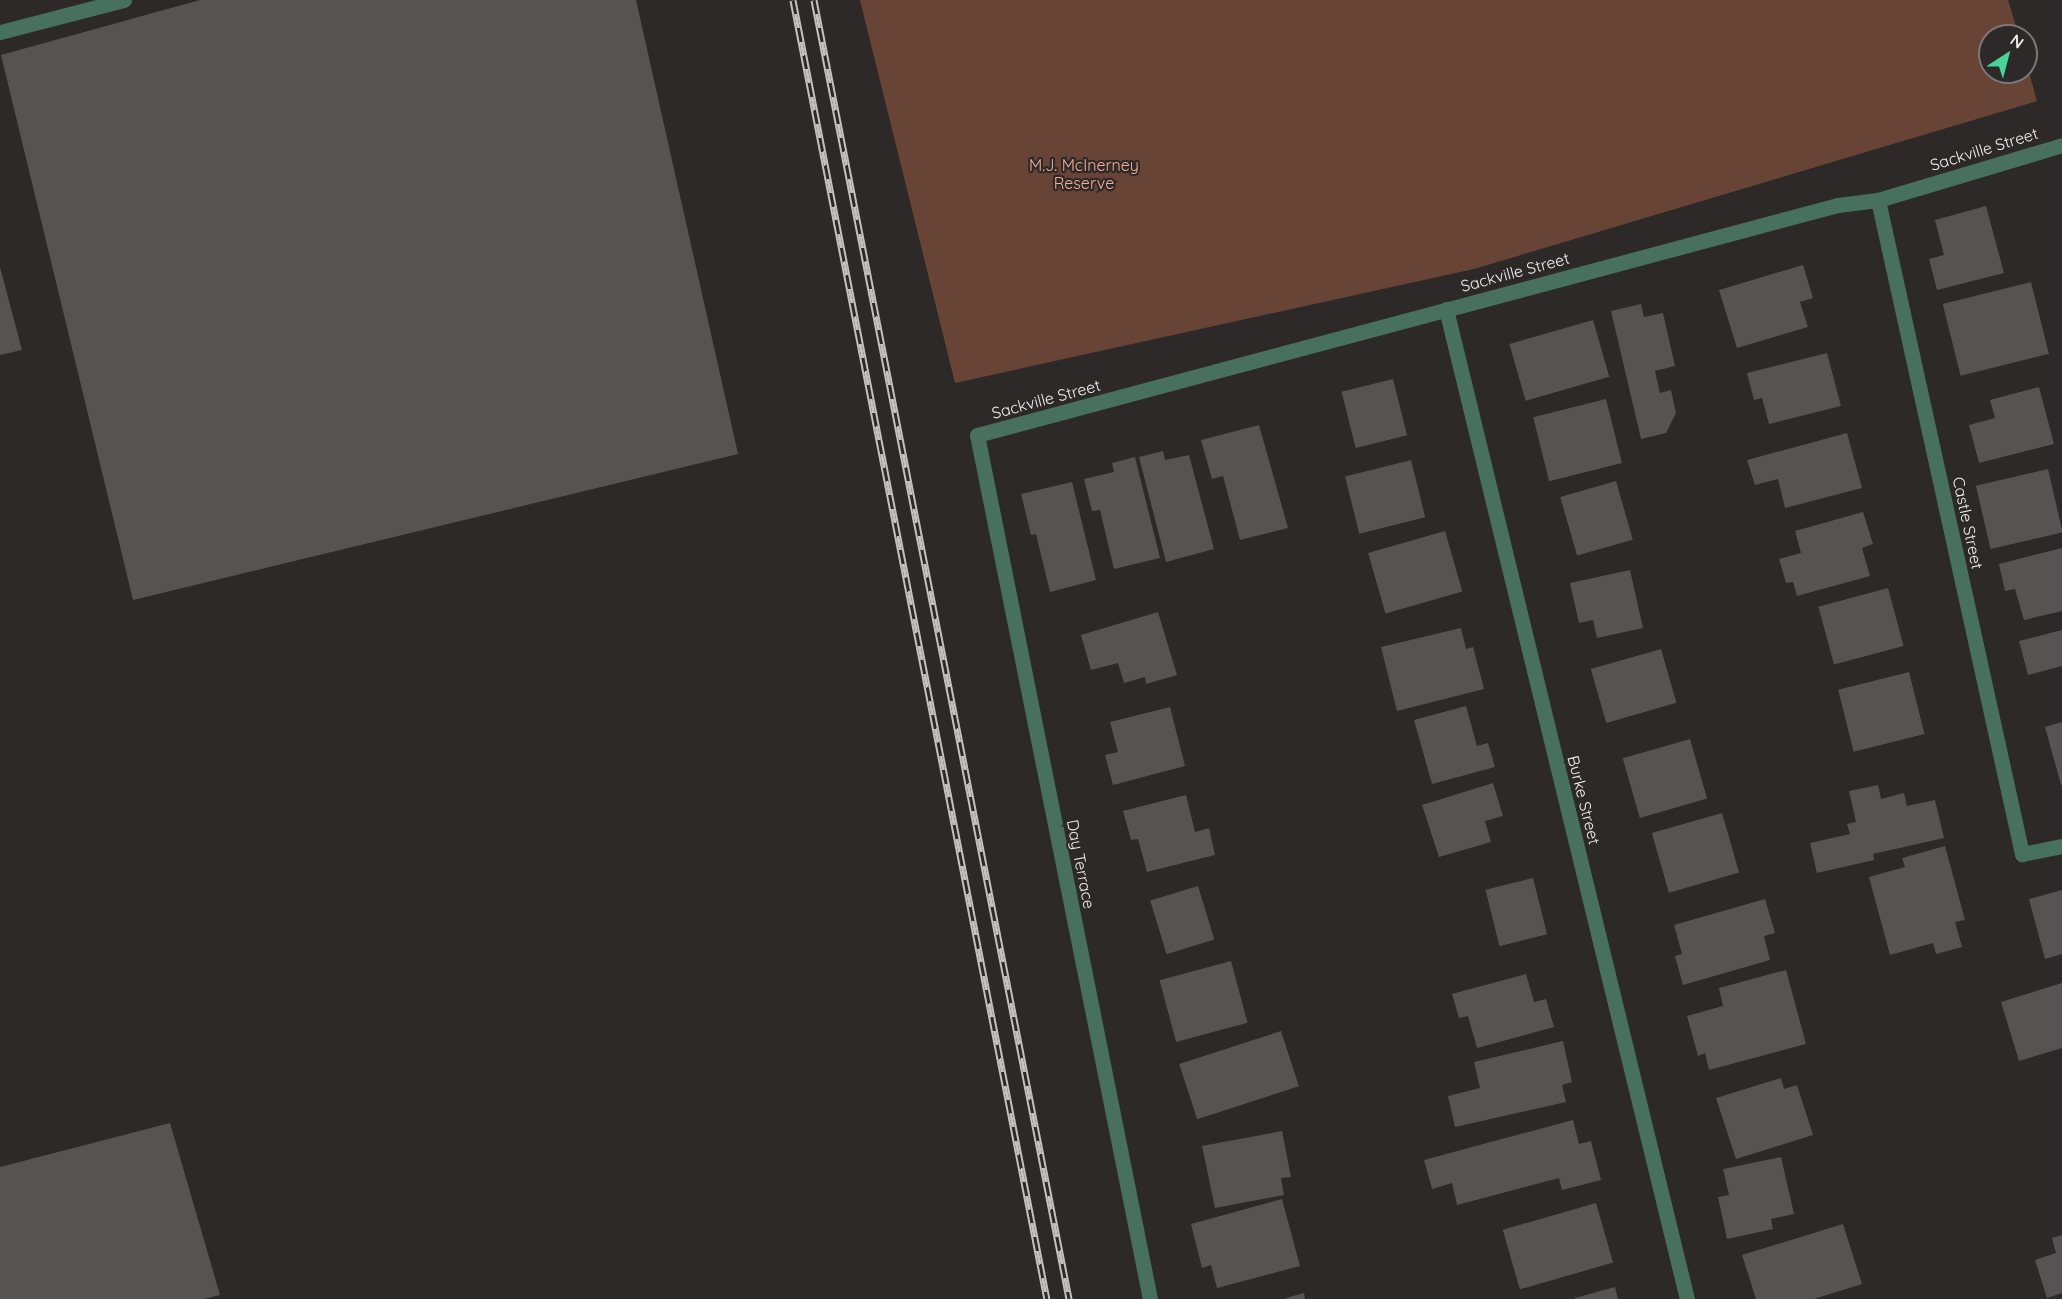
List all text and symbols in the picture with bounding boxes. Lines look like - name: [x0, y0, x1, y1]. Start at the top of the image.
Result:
- north arrow: [1978, 24, 2038, 84]
- text: N: [2007, 30, 2028, 53]
- street label: Sackville Street: [1928, 123, 2040, 175]
- park label: M.J. McInerney Reserve: [1029, 155, 1139, 193]
- street label: Sackville Street: [1459, 248, 1571, 296]
- street label: Sackville Street: [990, 375, 1102, 423]
- street label: Castle Street: [1949, 475, 1987, 571]
- street label: Burke Street: [1564, 754, 1604, 846]
- street label: Day Terrace: [1063, 818, 1099, 910]

